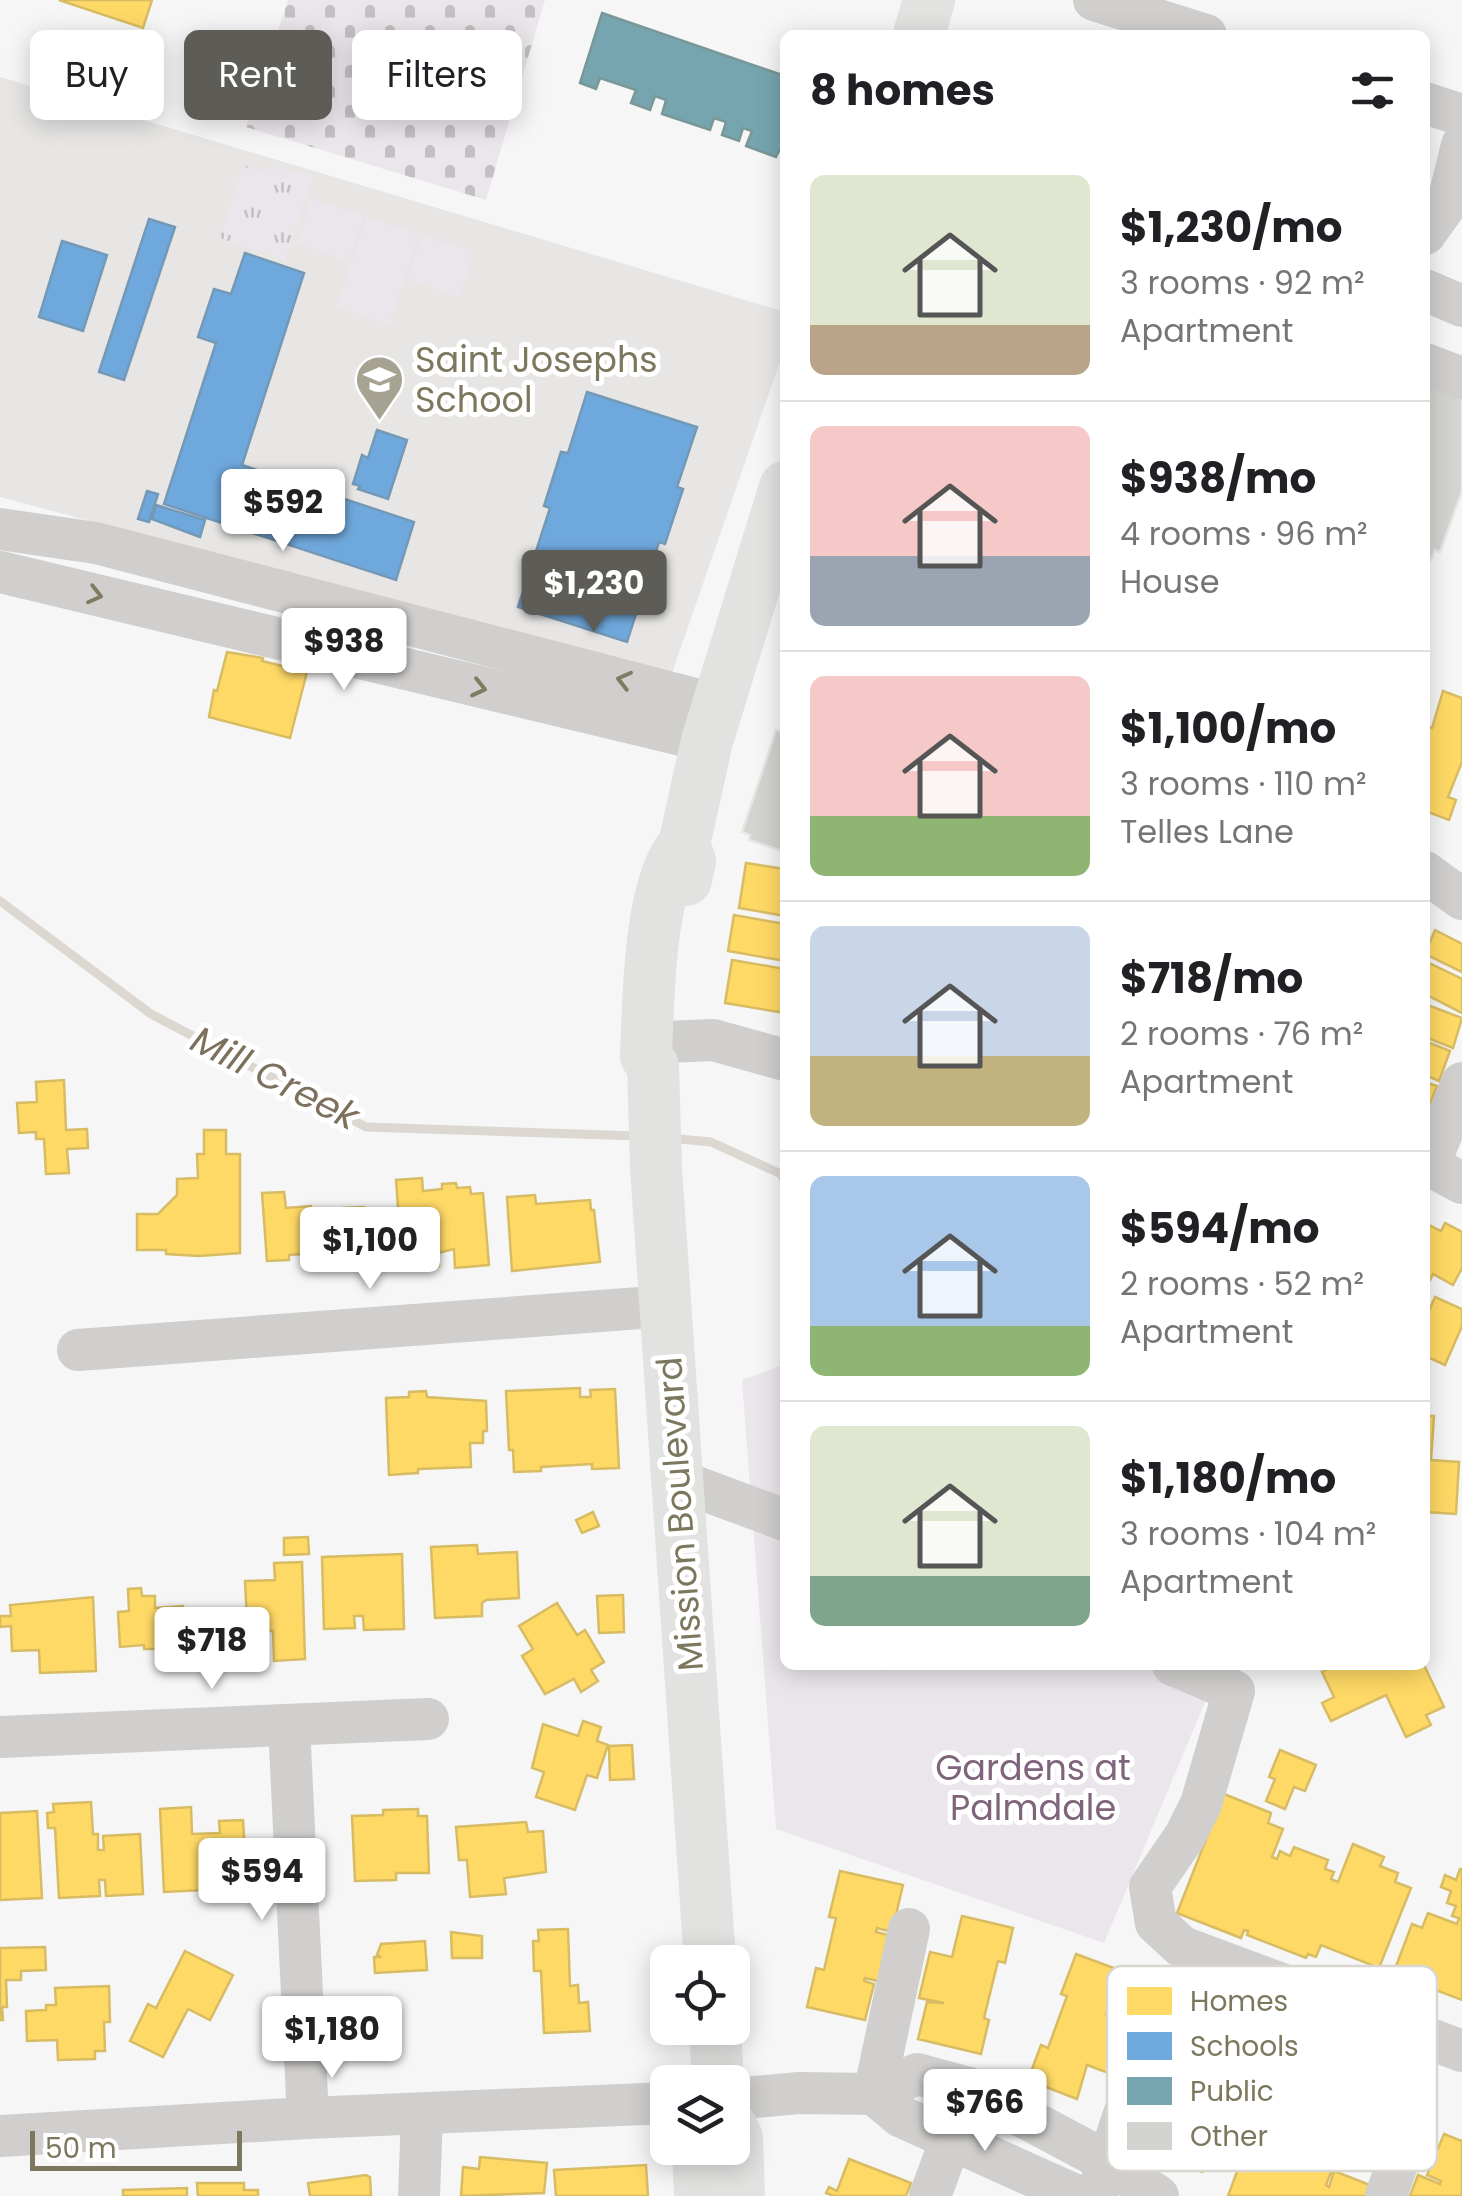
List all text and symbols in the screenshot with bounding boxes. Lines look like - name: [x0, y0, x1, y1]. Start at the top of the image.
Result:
- chip: Buy: [30, 30, 164, 120]
- chip: Rent: [184, 30, 332, 120]
- chip: Filters: [352, 30, 522, 120]
- text: 8 homes: [810, 61, 995, 120]
- icon: filters: [1345, 63, 1400, 118]
- text: $1,230/mo: [1120, 198, 1343, 257]
- icon: home: [890, 215, 1010, 335]
- text: 3 rooms · 92 m²: [1120, 260, 1364, 305]
- text: Apartment: [1120, 308, 1293, 353]
- place label: Saint Josephs School: [415, 335, 658, 424]
- school or university icon: Saint Josephs School: [354, 354, 406, 422]
- text: $938/mo: [1120, 449, 1316, 508]
- icon: home: [890, 466, 1010, 586]
- pin: $592: [224, 469, 342, 554]
- text: $592: [243, 479, 323, 524]
- text: 4 rooms · 96 m²: [1120, 511, 1368, 556]
- pin: $1,230: [513, 550, 675, 635]
- text: House: [1120, 559, 1220, 604]
- text: $1,230: [544, 560, 644, 605]
- one-way arrow: [86, 583, 103, 604]
- pin: $938: [285, 608, 403, 693]
- text: $938: [304, 618, 384, 663]
- one-way arrow: [615, 671, 633, 692]
- one-way arrow: [470, 676, 487, 697]
- text: $1,100/mo: [1120, 699, 1336, 758]
- icon: home: [890, 716, 1010, 836]
- text: 3 rooms · 110 m²: [1120, 761, 1366, 806]
- text: Telles Lane: [1120, 809, 1294, 854]
- text: $718/mo: [1120, 949, 1303, 1008]
- icon: home: [890, 966, 1010, 1086]
- text: 2 rooms · 76 m²: [1120, 1011, 1363, 1056]
- water label: Mill Creek: [182, 1013, 370, 1143]
- text: Apartment: [1120, 1059, 1293, 1104]
- text: $594/mo: [1120, 1199, 1319, 1258]
- pin: $1,100: [289, 1207, 451, 1292]
- icon: home: [890, 1216, 1010, 1336]
- text: $1,100: [322, 1217, 418, 1262]
- text: 2 rooms · 52 m²: [1120, 1261, 1364, 1306]
- text: Apartment: [1120, 1309, 1293, 1354]
- street label: Mission Boulevard: [644, 1355, 715, 1673]
- text: $1,180/mo: [1120, 1449, 1336, 1508]
- icon: home: [890, 1466, 1010, 1586]
- text: 3 rooms · 104 m²: [1120, 1511, 1376, 1556]
- text: Apartment: [1120, 1559, 1293, 1604]
- pin: $718: [153, 1607, 271, 1692]
- text: $718: [177, 1617, 247, 1662]
- park label: Gardens at Palmdale: [935, 1743, 1131, 1832]
- pin: $594: [203, 1838, 321, 1923]
- text: $594: [220, 1848, 304, 1893]
- map controls: [650, 1945, 750, 2165]
- button: locate: [650, 1945, 750, 2045]
- legend: [1107, 1966, 1437, 2171]
- text: Homes: [1190, 1982, 1288, 2021]
- pin: $1,180: [251, 1996, 413, 2081]
- text: $1,180: [284, 2006, 380, 2051]
- text: Schools: [1190, 2027, 1299, 2066]
- button: layers: [650, 2065, 750, 2165]
- pin: $766: [926, 2069, 1044, 2154]
- text: Public: [1190, 2072, 1274, 2111]
- text: $766: [946, 2079, 1024, 2124]
- text: Other: [1190, 2117, 1268, 2156]
- scale bar: [30, 2126, 242, 2170]
- text: 50 m: [45, 2129, 116, 2168]

